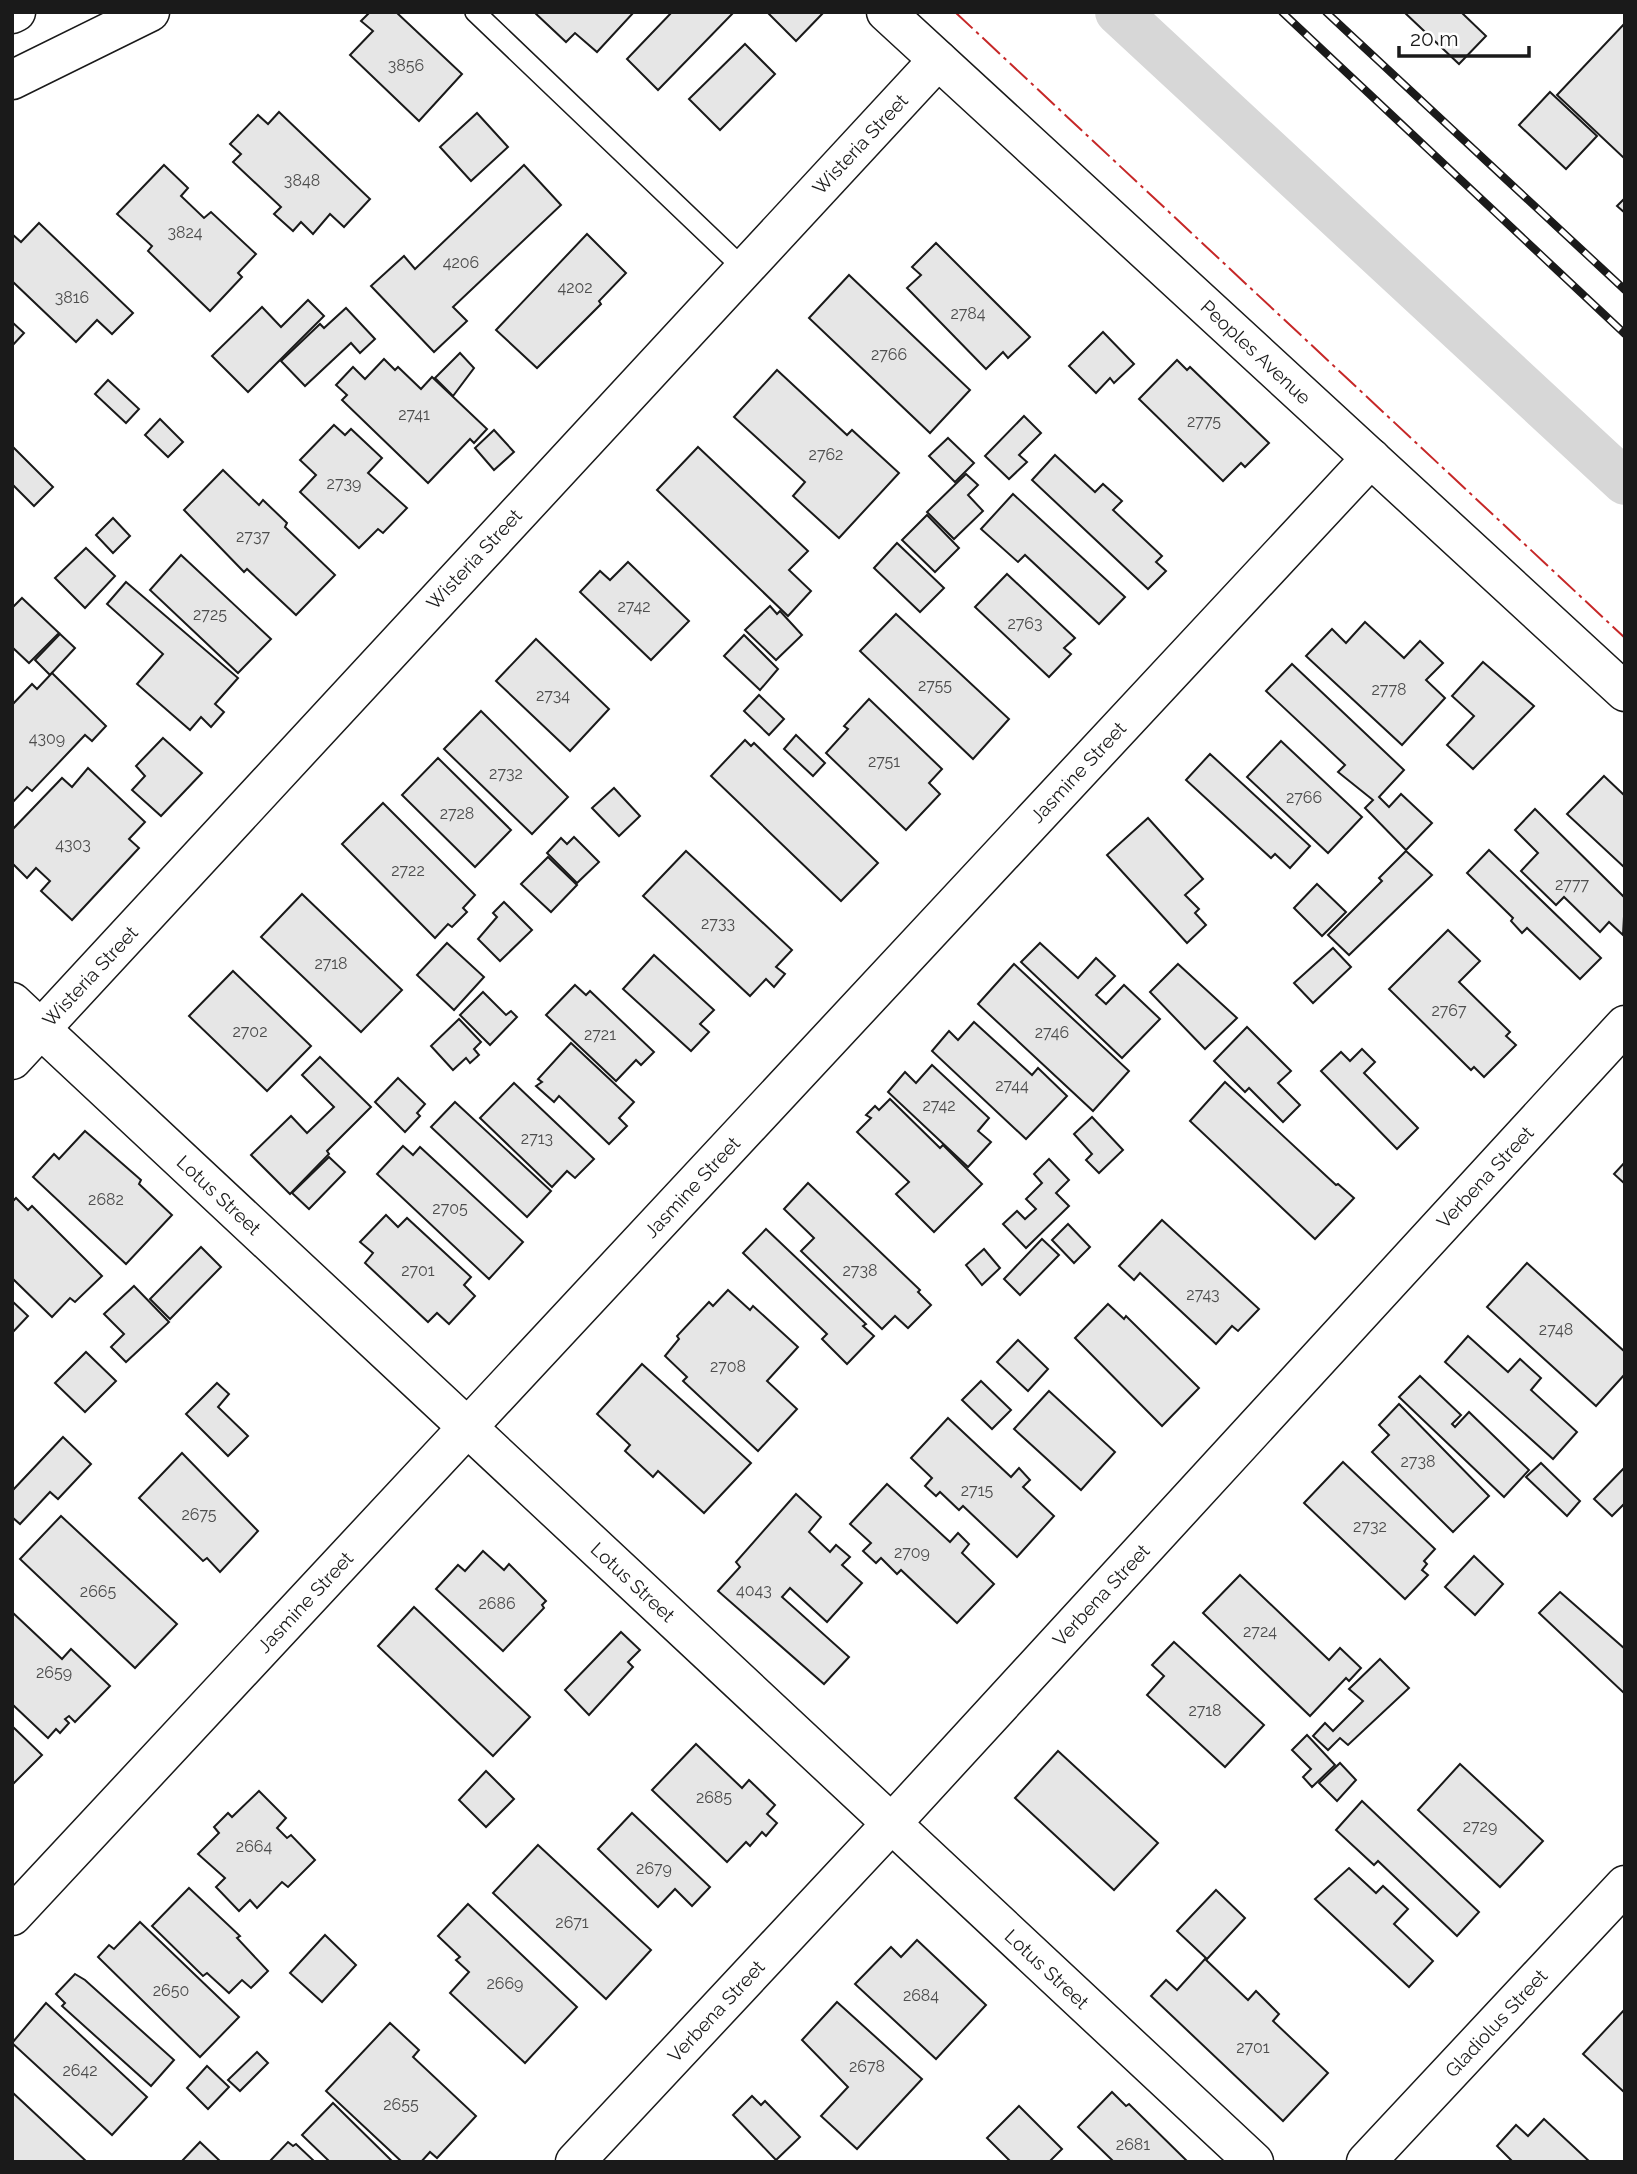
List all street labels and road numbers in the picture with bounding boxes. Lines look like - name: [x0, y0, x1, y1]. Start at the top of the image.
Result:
- street label: Wisteria Street: [808, 89, 913, 199]
- street label: Peoples Avenue: [1196, 295, 1316, 409]
- street label: Wisteria Street: [422, 504, 527, 614]
- street label: Jasmine Street: [1026, 717, 1131, 827]
- street label: Wisteria Street: [38, 921, 143, 1031]
- street label: Verbena Street: [1432, 1121, 1538, 1233]
- street label: Jasmine Street: [640, 1132, 745, 1242]
- street label: Lotus Street: [173, 1151, 266, 1240]
- street label: Lotus Street: [587, 1538, 680, 1627]
- street label: Verbena Street: [1048, 1539, 1154, 1651]
- street label: Jasmine Street: [253, 1547, 358, 1657]
- street label: Lotus Street: [1001, 1925, 1094, 2014]
- street label: Verbena Street: [663, 1955, 769, 2067]
- street label: Gladiolus Street: [1440, 1964, 1552, 2082]

